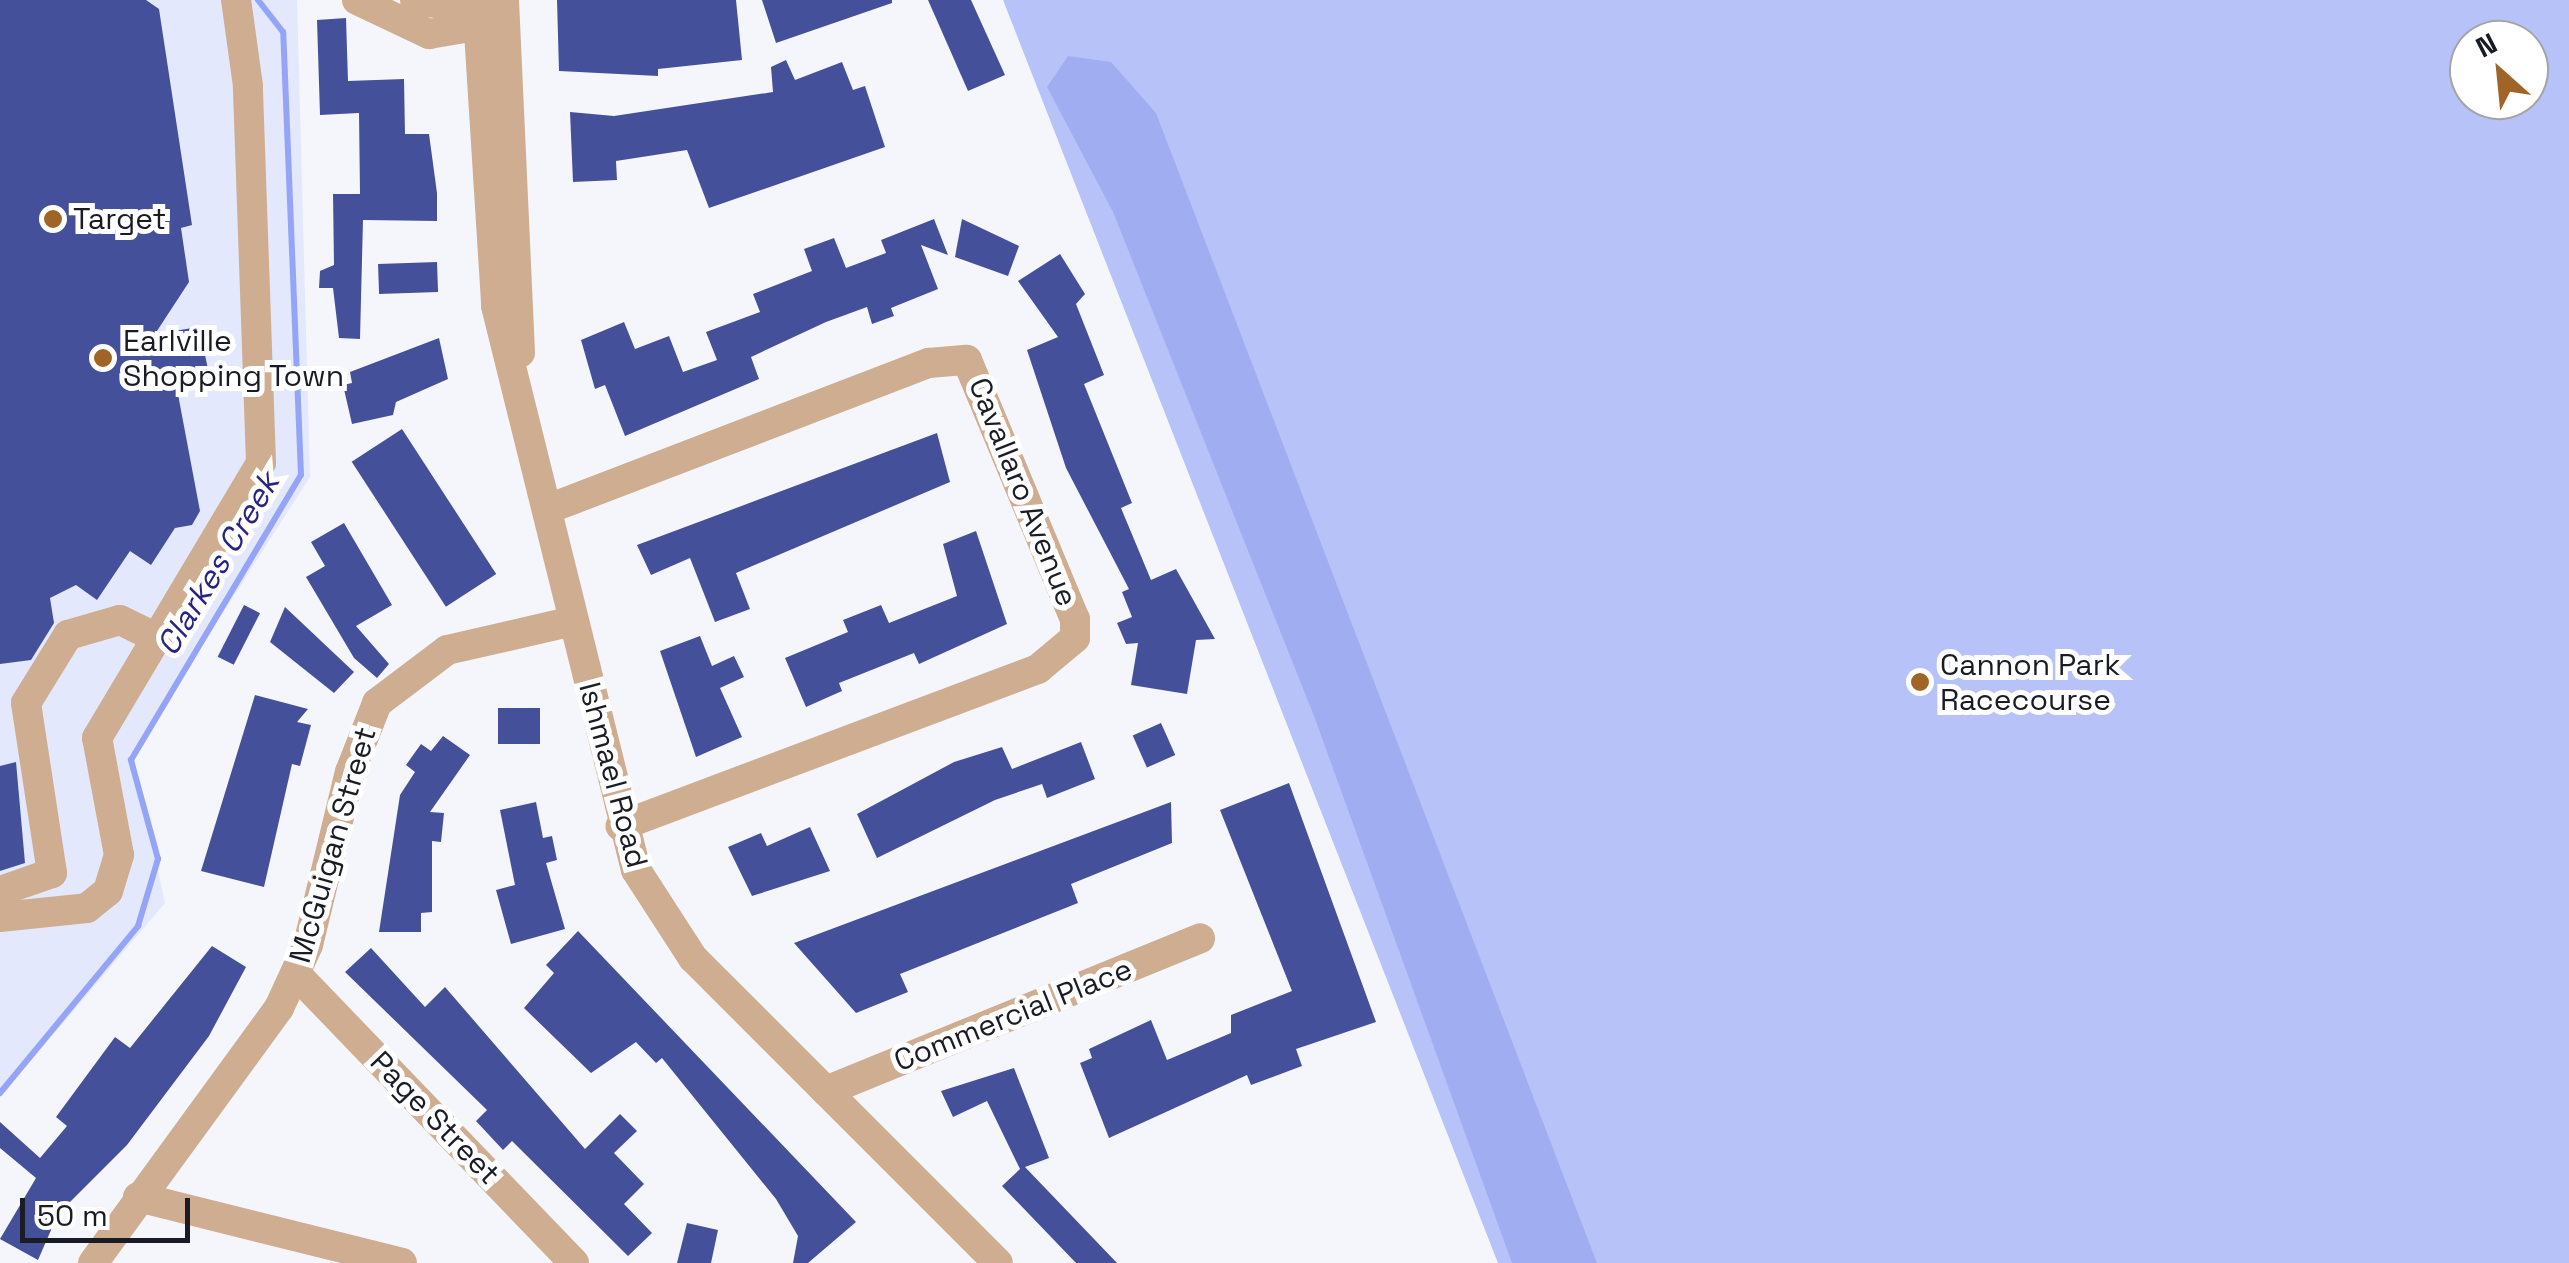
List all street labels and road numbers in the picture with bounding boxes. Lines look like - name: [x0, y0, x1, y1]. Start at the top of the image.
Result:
- street label: Cavallaro Avenue: [961, 372, 1085, 612]
- street label: Ishmael Road: [571, 678, 655, 872]
- street label: McGuigan Street: [282, 723, 384, 967]
- street label: Commercial Place: [889, 951, 1137, 1079]
- street label: Page Street: [363, 1044, 507, 1192]

